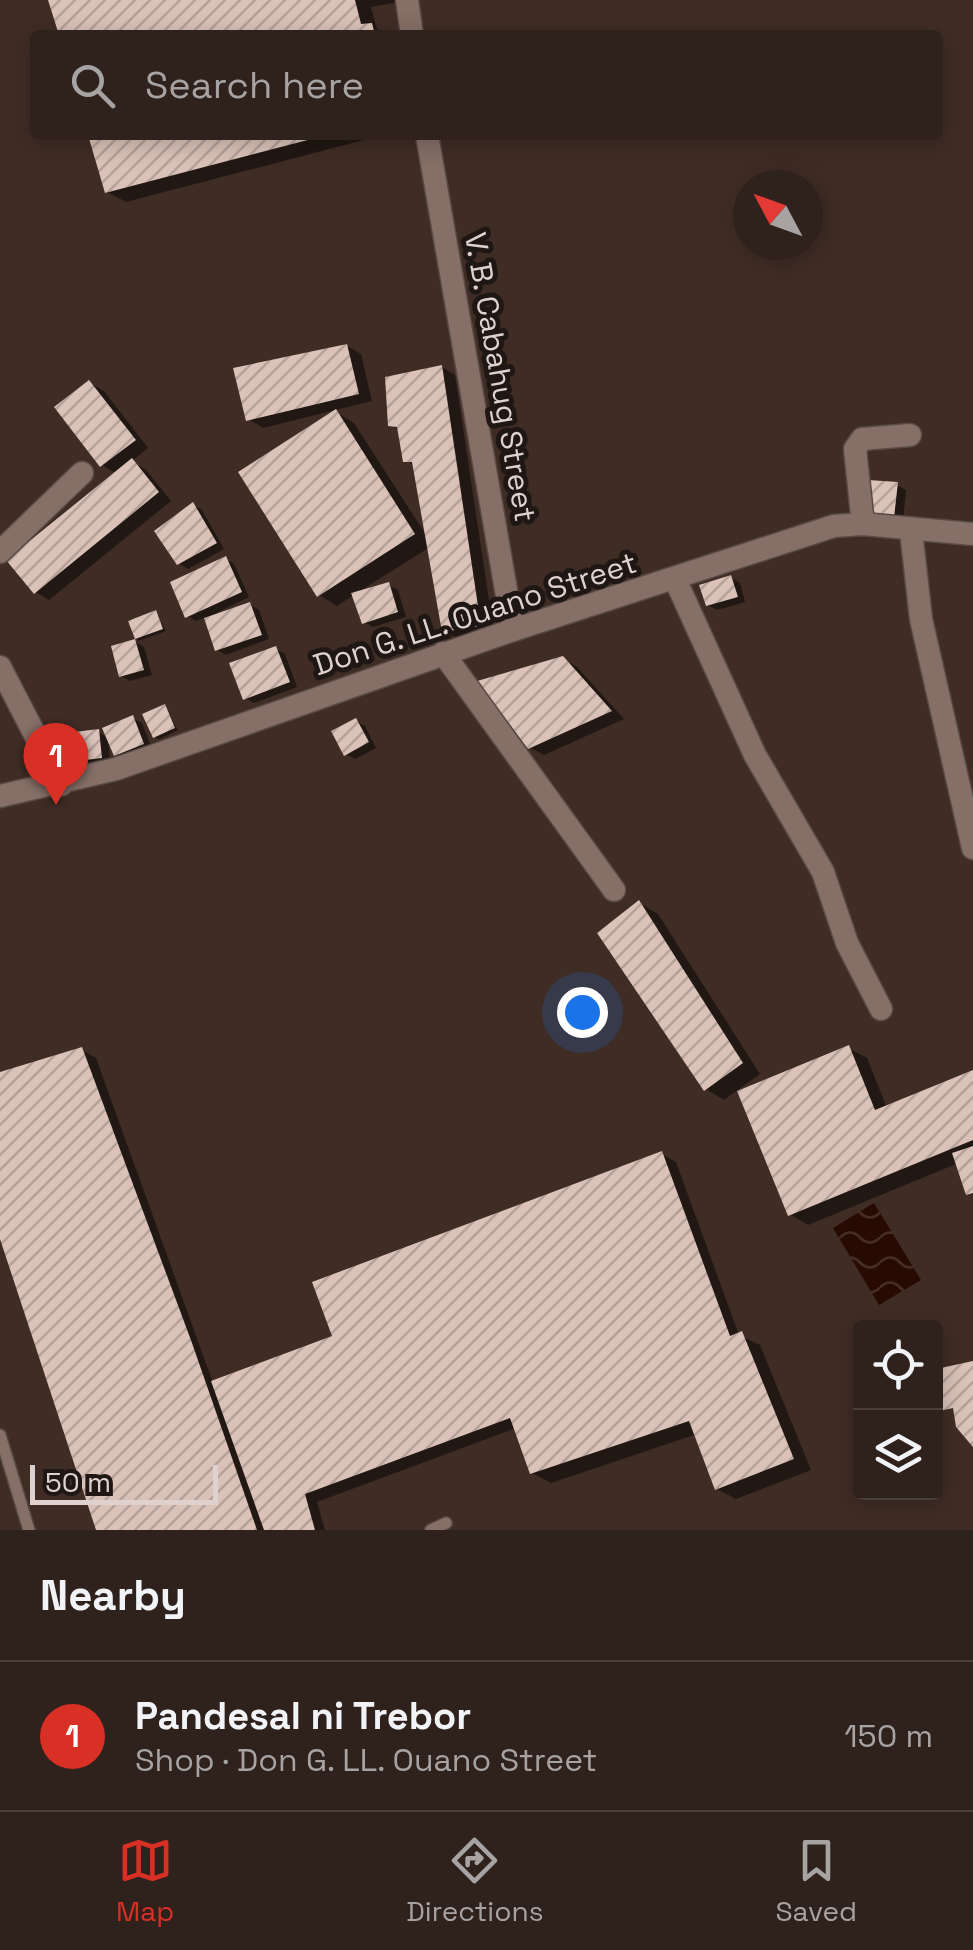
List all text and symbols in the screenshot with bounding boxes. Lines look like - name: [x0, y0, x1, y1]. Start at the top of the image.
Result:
- search box: [30, 30, 943, 140]
- icon: search: [65, 58, 120, 113]
- text: Search here: [145, 61, 364, 109]
- north arrow: [733, 170, 823, 260]
- street label: V. B. Cabahug Street: [456, 229, 545, 525]
- street label: Don G. LL. Ouano Street: [308, 543, 641, 684]
- pin: 1: [23, 722, 88, 805]
- your location: [557, 987, 608, 1038]
- map controls: [853, 1320, 943, 1500]
- button: locate: [853, 1320, 943, 1410]
- button: layers: [853, 1410, 943, 1500]
- scale bar: [30, 1460, 218, 1504]
- text: 50 m: [45, 1464, 111, 1500]
- text: Nearby: [40, 1569, 186, 1622]
- text: Pandesal ni Trebor: [135, 1692, 471, 1740]
- text: 1: [65, 1716, 80, 1756]
- text: 150 m: [844, 1716, 933, 1756]
- text: Shop · Don G. LL. Ouano Street: [135, 1740, 597, 1780]
- tab: Map: [116, 1833, 174, 1929]
- tab: Directions: [406, 1833, 543, 1929]
- tab: Saved: [775, 1833, 857, 1929]

